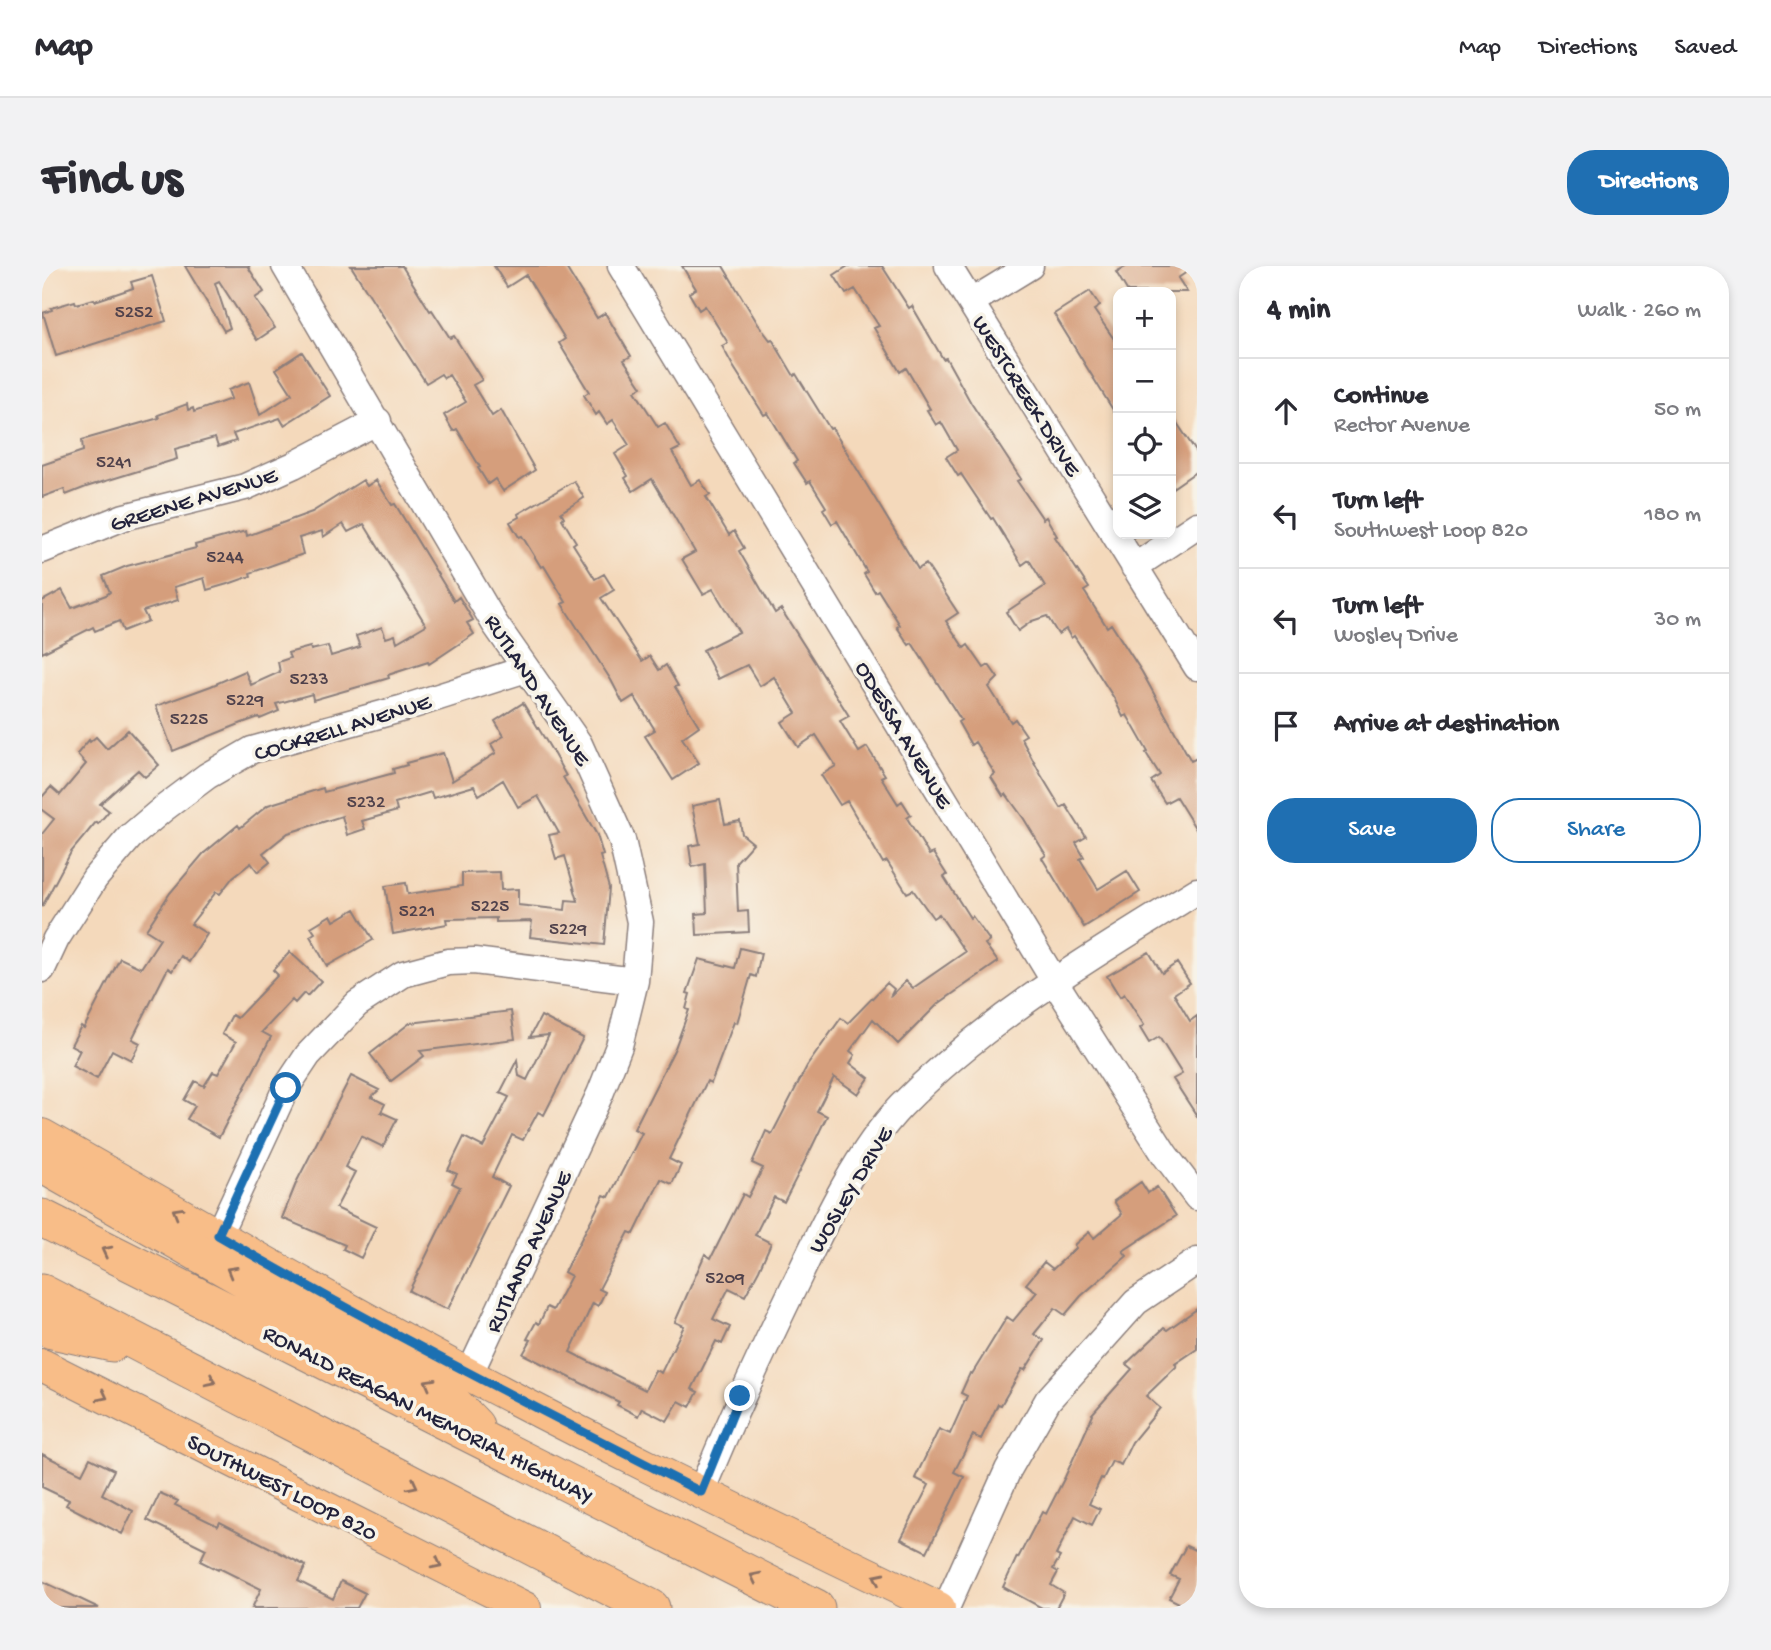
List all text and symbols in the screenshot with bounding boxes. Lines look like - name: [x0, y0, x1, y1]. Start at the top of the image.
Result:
- text: Map: [35, 29, 92, 67]
- text: Map: [1459, 34, 1501, 63]
- text: Directions: [1539, 34, 1637, 63]
- text: Saved: [1675, 34, 1736, 63]
- button: Directions: [1567, 150, 1729, 215]
- text: Find us: [42, 153, 182, 211]
- map controls: [1113, 287, 1176, 539]
- button: +: [1113, 287, 1176, 350]
- text: 4 min: [1267, 294, 1330, 329]
- text: Walk · 260 m: [1577, 298, 1701, 325]
- house number: 5252: [115, 302, 153, 325]
- street label: WESTCREEK DRIVE: [965, 312, 1086, 484]
- button: −: [1113, 350, 1176, 413]
- text: Continue: [1334, 382, 1428, 413]
- icon: ahead: [1267, 392, 1305, 430]
- text: 50 m: [1654, 397, 1701, 424]
- button: locate: [1113, 413, 1176, 476]
- text: Rector Avenue: [1334, 413, 1470, 440]
- house number: 5241: [96, 452, 132, 475]
- street label: GREENE AVENUE: [107, 463, 282, 540]
- button: layers: [1113, 476, 1176, 539]
- text: Turn left: [1334, 487, 1422, 518]
- icon: left: [1267, 497, 1305, 535]
- text: 180 m: [1644, 502, 1701, 529]
- text: Southwest Loop 820: [1334, 518, 1528, 545]
- house number: 5244: [206, 547, 244, 570]
- text: Turn left: [1334, 592, 1422, 623]
- icon: left: [1267, 602, 1305, 640]
- text: 30 m: [1654, 607, 1701, 634]
- street label: RUTLAND AVENUE: [477, 610, 596, 773]
- text: Wosley Drive: [1334, 623, 1458, 650]
- street label: ODESSA AVENUE: [847, 657, 957, 816]
- house number: 5233: [289, 669, 329, 692]
- street label: COCKRELL AVENUE: [251, 689, 436, 769]
- house number: 5229: [226, 690, 265, 713]
- icon: arrive: [1267, 707, 1305, 745]
- house number: 5225: [170, 709, 208, 732]
- text: Arrive at destination: [1334, 710, 1559, 741]
- house number: 5232: [347, 792, 385, 815]
- button: Save: [1267, 798, 1477, 863]
- button: Share: [1491, 798, 1701, 863]
- house number: 5225: [471, 896, 509, 919]
- house number: 5221: [399, 901, 435, 924]
- house number: 5229: [549, 919, 588, 942]
- route start: [270, 1072, 301, 1103]
- street label: WOSLEY DRIVE: [804, 1121, 901, 1259]
- street label: RUTLAND AVENUE: [481, 1166, 580, 1337]
- one-way arrow: [172, 1207, 184, 1220]
- one-way arrow: [101, 1245, 113, 1259]
- one-way arrow: [225, 1266, 238, 1279]
- house number: 5209: [705, 1268, 745, 1291]
- street label: RONALD REAGAN MEMORIAL HIGHWAY: [258, 1321, 597, 1511]
- one-way arrow: [204, 1372, 216, 1386]
- one-way arrow: [423, 1378, 436, 1391]
- route end: [724, 1380, 755, 1411]
- one-way arrow: [96, 1387, 108, 1401]
- street label: SOUTHWEST LOOP 820: [182, 1429, 381, 1549]
- one-way arrow: [406, 1477, 418, 1491]
- one-way arrow: [430, 1556, 443, 1570]
- one-way arrow: [750, 1572, 762, 1586]
- one-way arrow: [873, 1572, 885, 1586]

